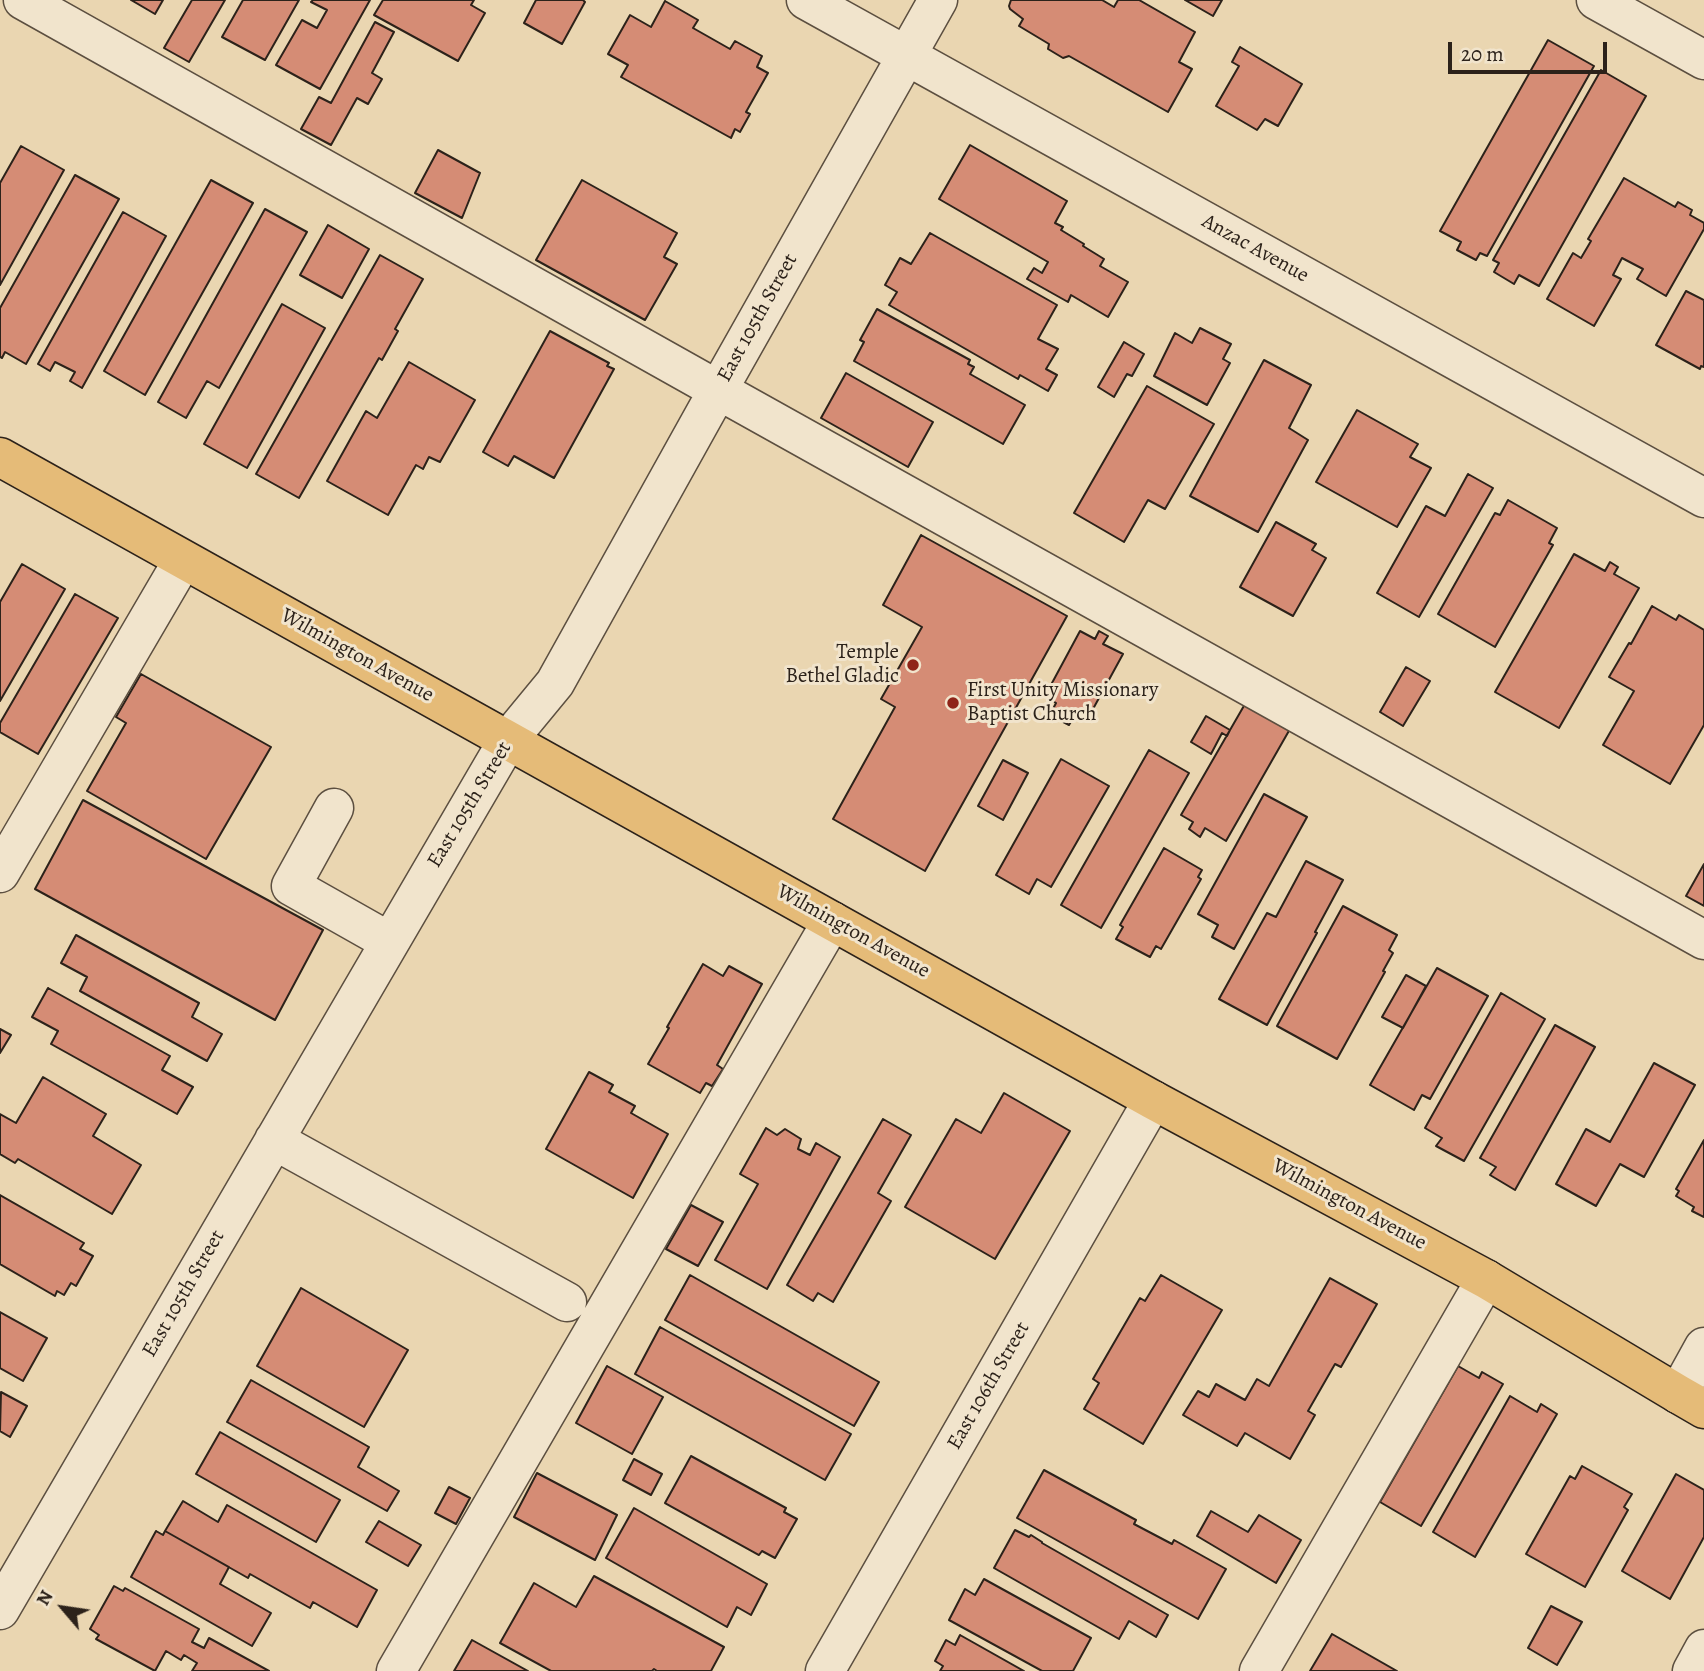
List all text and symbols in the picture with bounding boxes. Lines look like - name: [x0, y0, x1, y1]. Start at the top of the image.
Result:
- scale bar: [1452, 28, 1611, 72]
- text: 20 m: [1461, 40, 1504, 68]
- street label: Anzac Avenue: [1197, 209, 1313, 289]
- street label: East 105th Street: [712, 250, 804, 386]
- street label: Wilmington Avenue: [276, 604, 438, 708]
- place label: Temple Bethel Gladic: [786, 640, 899, 690]
- marker: Temple Bethel Gladic: [905, 657, 921, 673]
- place label: First Unity Missionary Baptist Church: [967, 678, 1158, 728]
- marker: First Unity Missionary Baptist Church: [945, 695, 961, 711]
- street label: East 105th Street: [422, 737, 518, 873]
- street label: Wilmington Avenue: [772, 880, 934, 984]
- street label: Wilmington Avenue: [1268, 1154, 1430, 1256]
- street label: East 105th Street: [137, 1226, 231, 1362]
- street label: East 106th Street: [942, 1318, 1036, 1454]
- north arrow: [28, 1573, 98, 1643]
- text: N: [30, 1585, 59, 1610]

